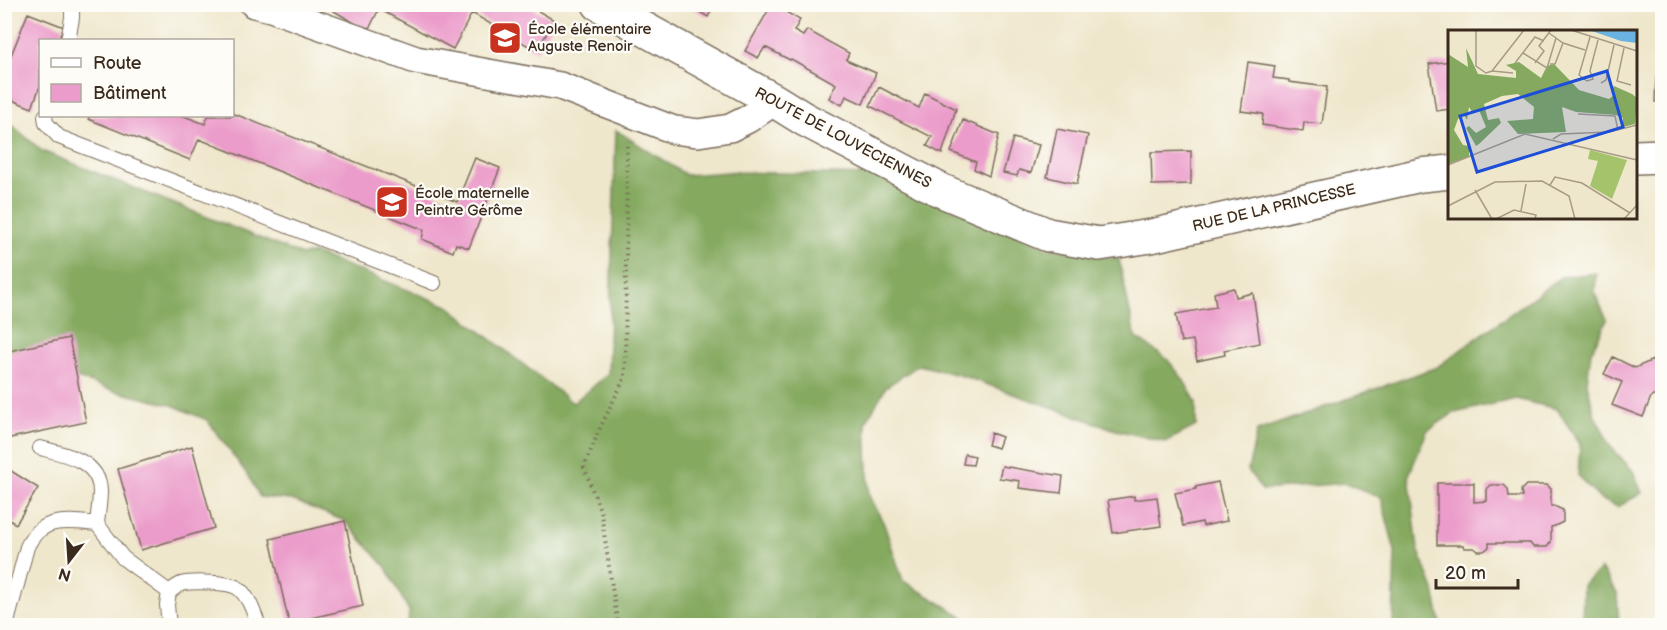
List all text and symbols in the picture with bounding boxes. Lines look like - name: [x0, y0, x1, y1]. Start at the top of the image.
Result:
- school or university icon: École élémentaire Auguste Renoir: [487, 20, 523, 56]
- place label: École élémentaire Auguste Renoir: [528, 20, 652, 56]
- inset map: [1448, 30, 1637, 219]
- legend: [39, 39, 234, 117]
- text: Route: [93, 53, 142, 74]
- text: Bâtiment: [93, 83, 167, 104]
- street label: ROUTE DE LOUVECIENNES: [751, 83, 935, 193]
- street label: RUE DE LA PRINCESSE: [1191, 180, 1358, 236]
- school or university icon: École maternelle Peintre Gérôme: [374, 184, 410, 220]
- place label: École maternelle Peintre Gérôme: [415, 184, 530, 220]
- north arrow: [39, 531, 99, 591]
- scale bar: [1436, 552, 1518, 590]
- text: N: [57, 563, 74, 585]
- text: 20 m: [1445, 563, 1486, 584]

